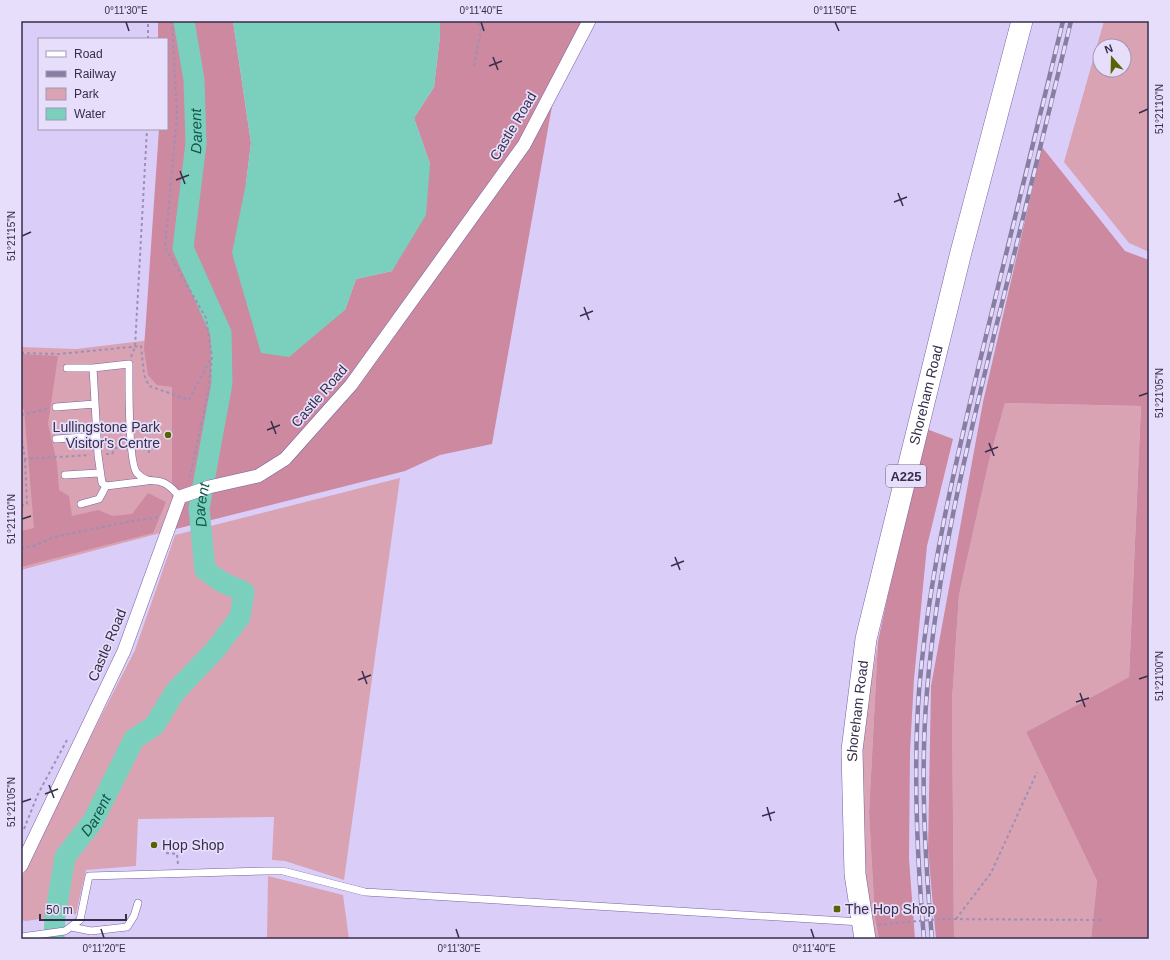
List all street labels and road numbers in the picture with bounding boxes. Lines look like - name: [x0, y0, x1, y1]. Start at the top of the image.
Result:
- street label: Castle Road: [486, 89, 540, 163]
- street label: Shoreham Road: [906, 343, 946, 446]
- street label: Castle Road: [288, 362, 350, 430]
- road number: A225: [886, 465, 926, 487]
- street label: Castle Road: [85, 606, 129, 684]
- street label: Shoreham Road: [844, 659, 871, 762]

